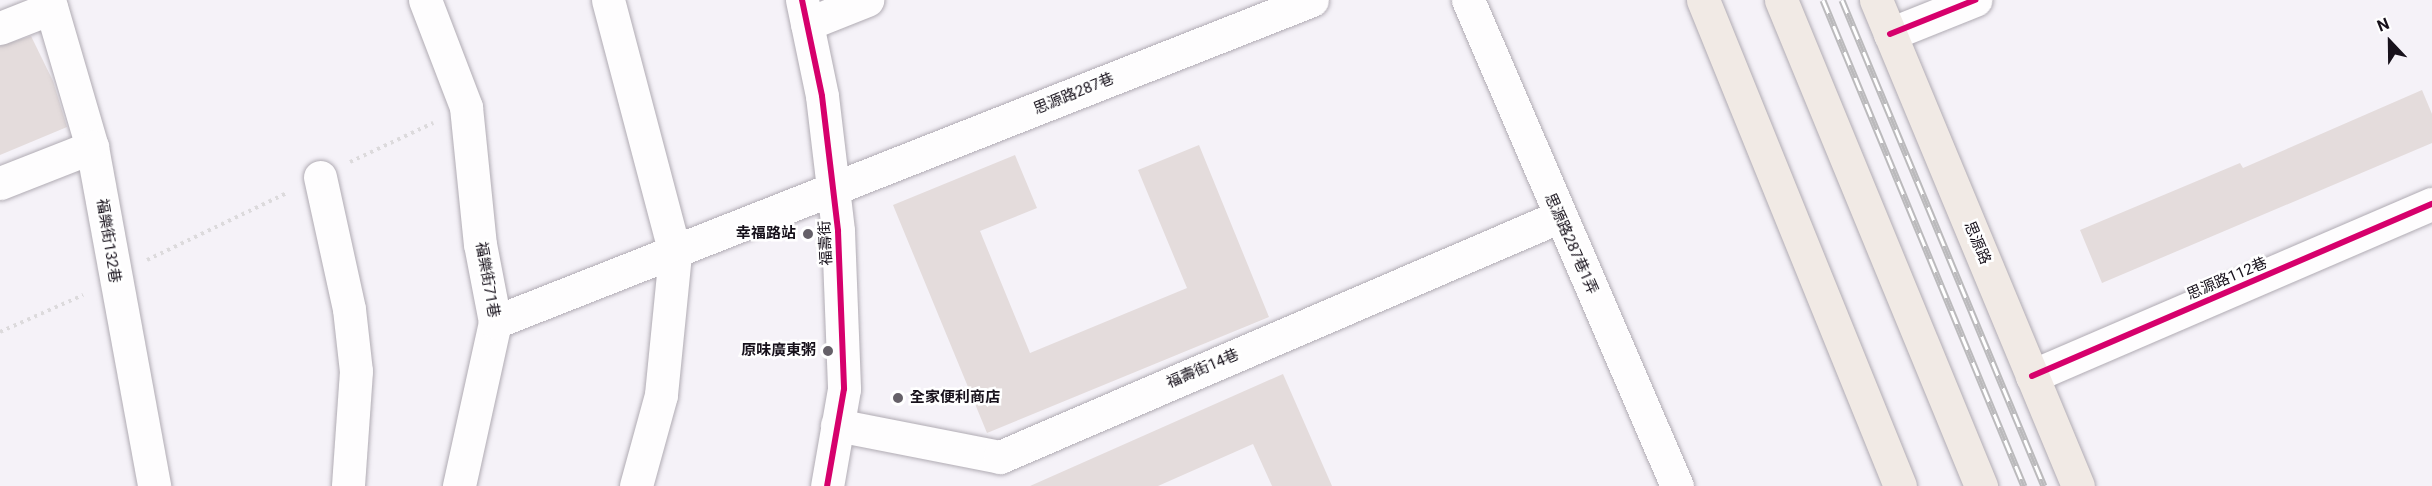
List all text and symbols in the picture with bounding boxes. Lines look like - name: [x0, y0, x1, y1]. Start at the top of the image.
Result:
- north arrow: [2360, 12, 2420, 72]
- text: N: [2374, 14, 2392, 36]
- street label: 思源路287巷: [1031, 70, 1117, 118]
- street label: 思源路287巷1弄: [1541, 191, 1601, 297]
- street label: 福樂街132巷: [92, 197, 124, 285]
- street label: 思源路: [1960, 219, 1994, 267]
- street label: 福壽街: [816, 220, 836, 266]
- place label: 幸福路站: [736, 225, 796, 243]
- marker: 幸福路站: [801, 227, 815, 241]
- street label: 福樂街71巷: [471, 241, 503, 319]
- street label: 思源路112巷: [2184, 254, 2270, 304]
- place label: 原味廣東粥: [741, 342, 816, 360]
- marker: 原味廣東粥: [821, 344, 835, 358]
- street label: 福壽街14巷: [1164, 346, 1242, 392]
- place label: 全家便利商店: [910, 389, 1000, 407]
- marker: 全家便利商店: [891, 391, 905, 405]

